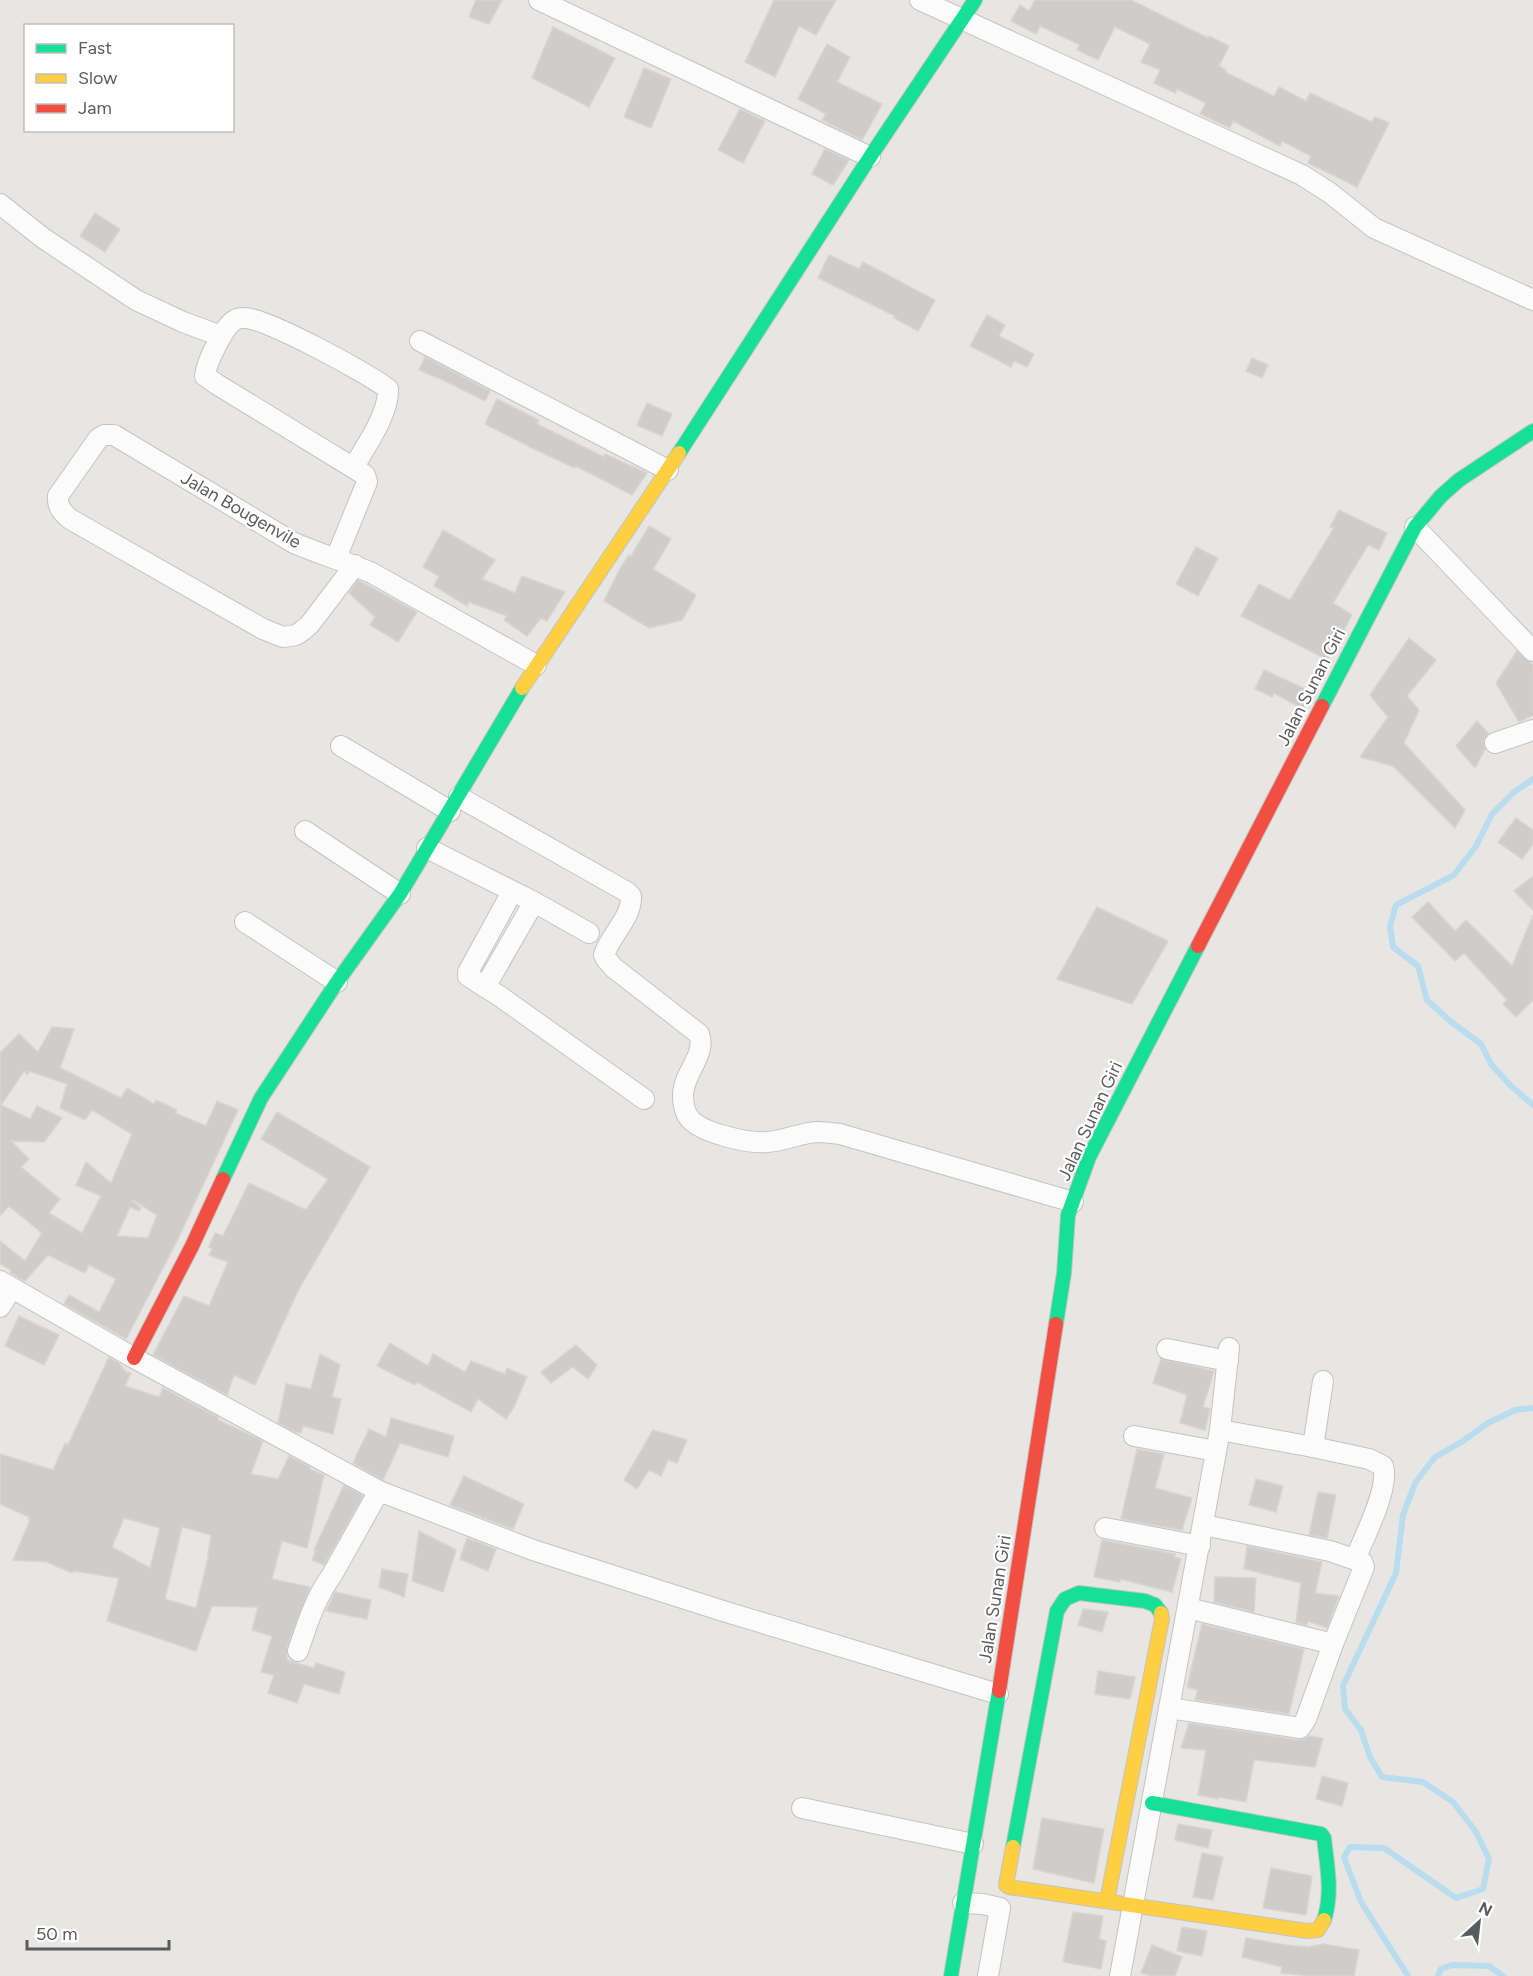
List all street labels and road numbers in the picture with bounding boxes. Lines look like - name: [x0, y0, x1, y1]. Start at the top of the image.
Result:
- street label: Jalan Bougenvile: [177, 467, 305, 553]
- street label: Jalan Sunan Giri: [1272, 625, 1350, 749]
- street label: Jalan Sunan Giri: [1053, 1058, 1127, 1184]
- street label: Jalan Sunan Giri: [974, 1534, 1016, 1664]

